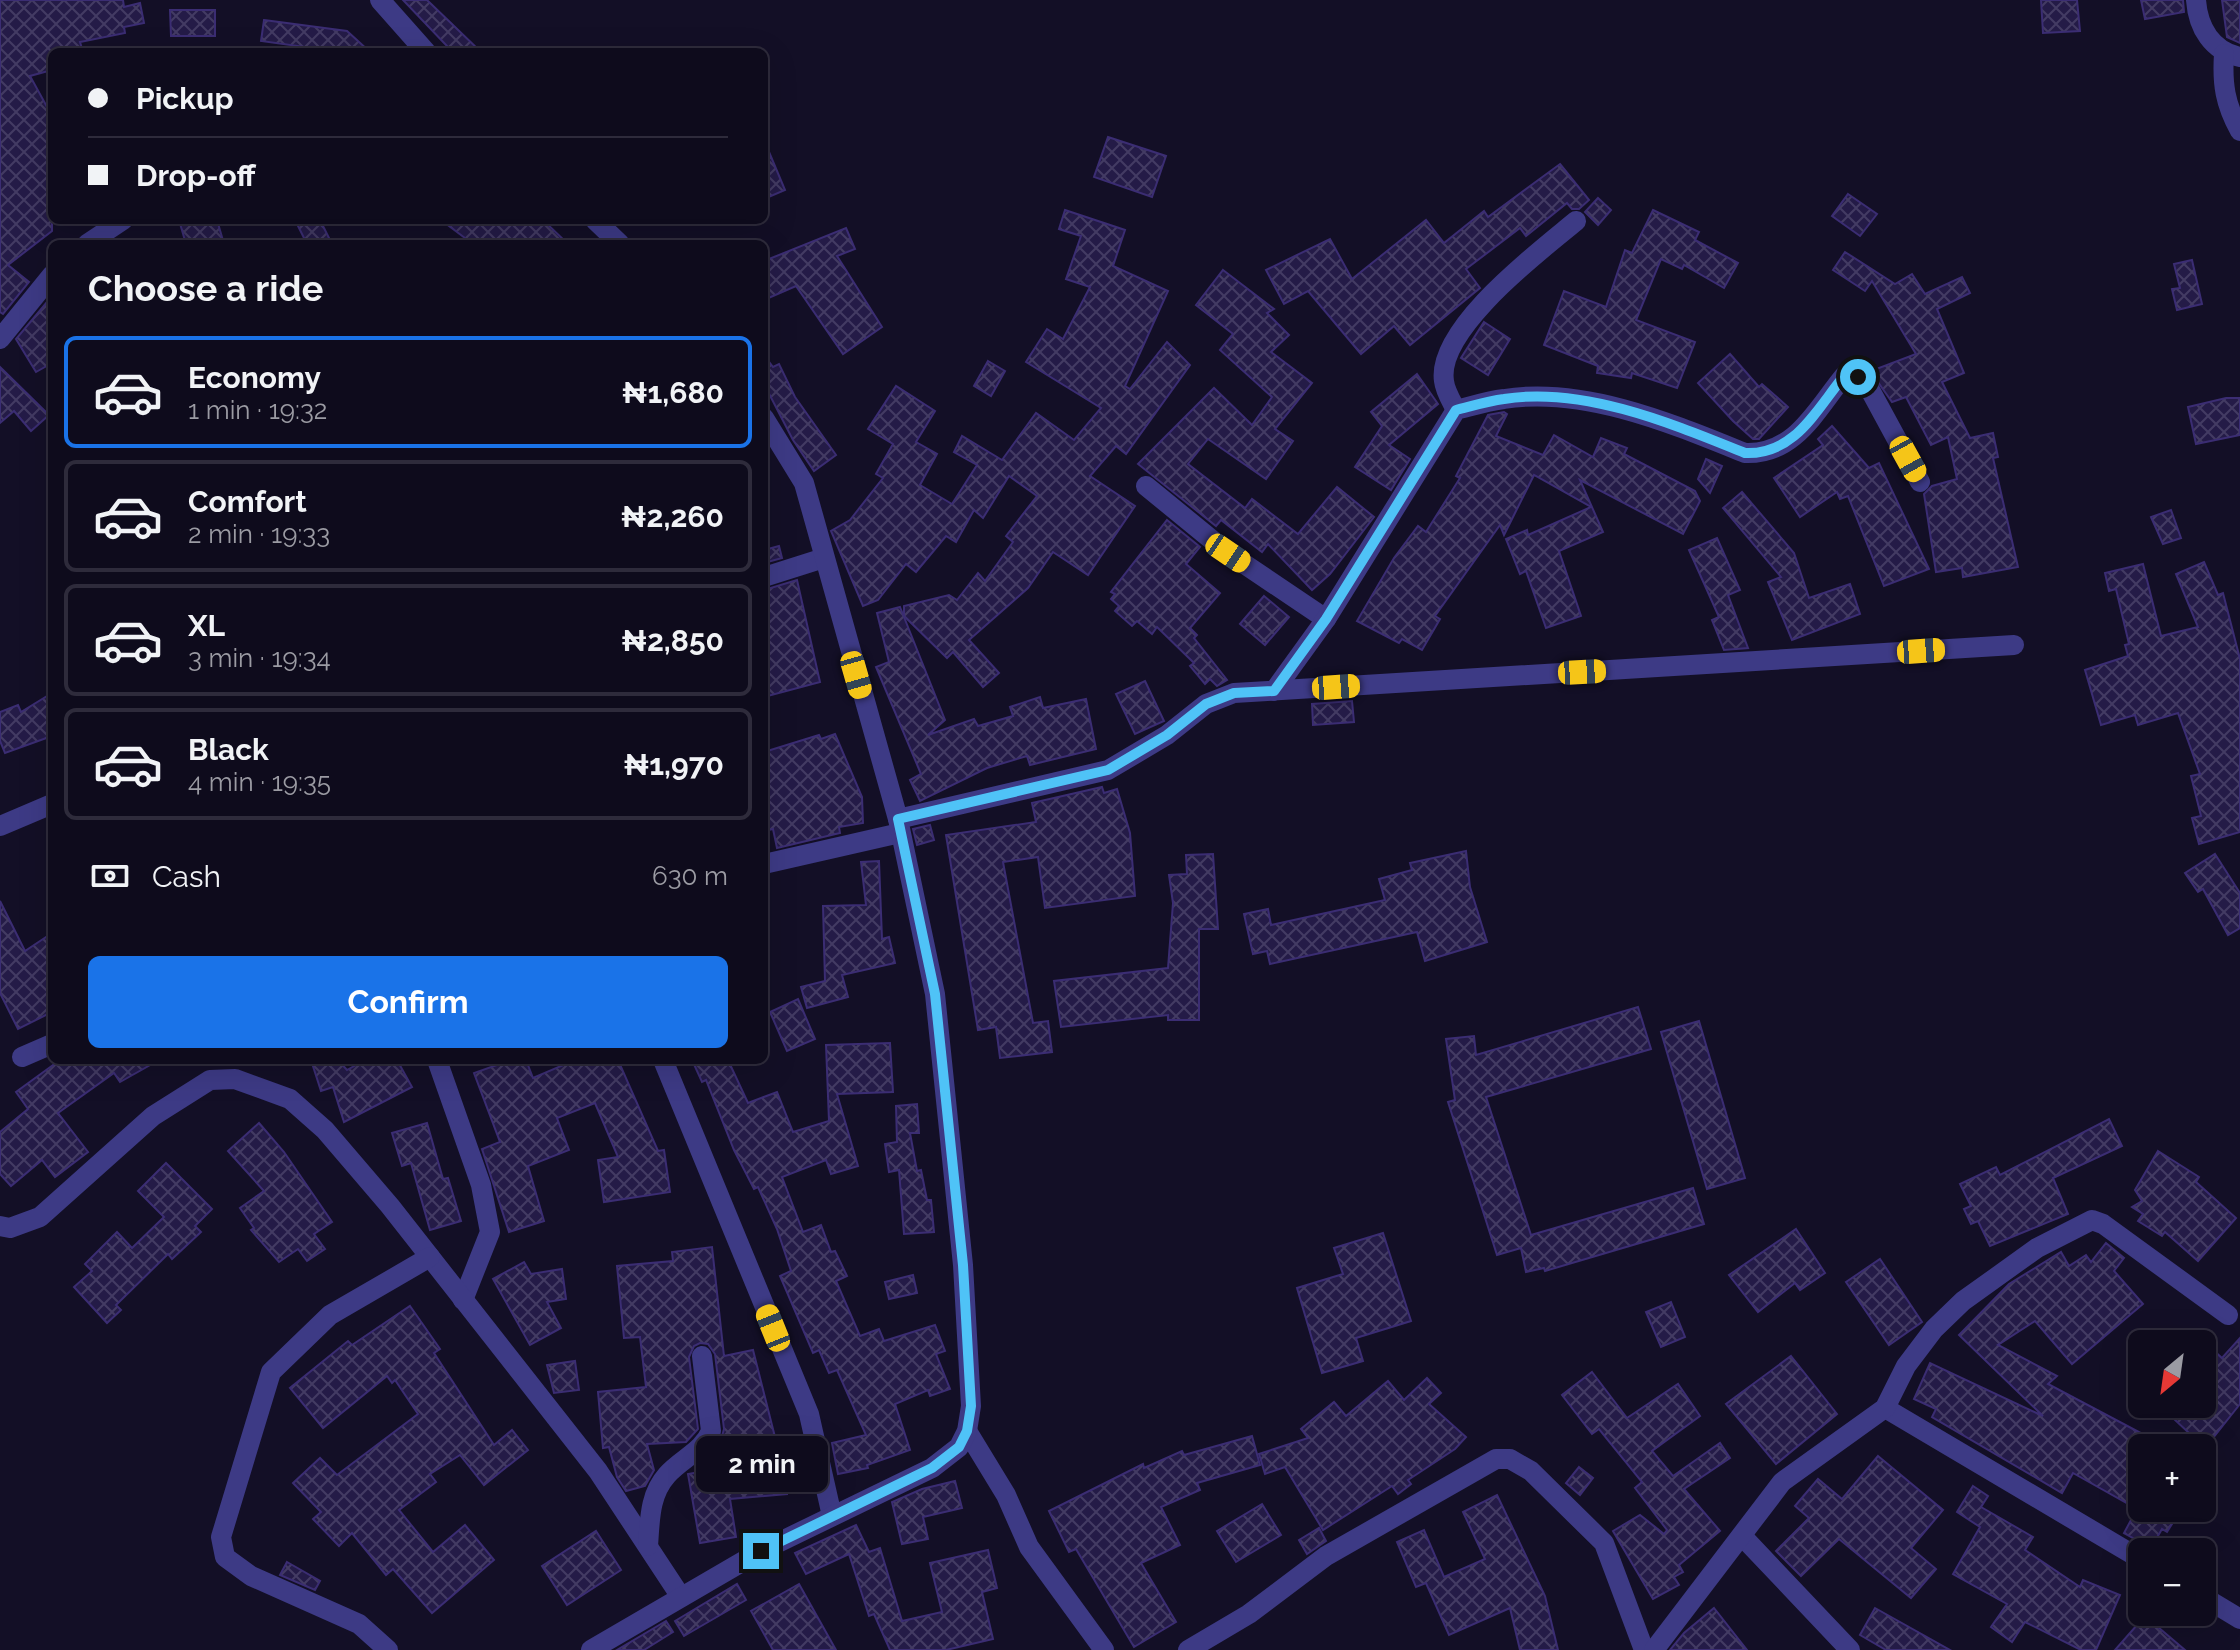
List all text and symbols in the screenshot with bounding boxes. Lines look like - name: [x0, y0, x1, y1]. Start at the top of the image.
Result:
- text: Pickup: [136, 81, 234, 116]
- text: Drop-off: [136, 158, 256, 193]
- text: Choose a ride: [88, 267, 323, 309]
- icon: car: [92, 356, 164, 428]
- route start: [1840, 359, 1876, 395]
- text: Economy: [188, 360, 321, 395]
- text: ₦1,680: [622, 375, 724, 410]
- text: 1 min · 19:32: [188, 395, 327, 425]
- car: [1886, 432, 1930, 486]
- icon: car: [92, 480, 164, 552]
- text: Comfort: [188, 484, 307, 519]
- text: ₦2,260: [621, 499, 724, 534]
- text: 2 min · 19:33: [188, 519, 330, 549]
- car: [1201, 530, 1255, 576]
- icon: car: [92, 604, 164, 676]
- text: XL: [188, 608, 225, 643]
- text: ₦2,850: [621, 623, 724, 658]
- car: [1896, 637, 1946, 665]
- text: 3 min · 19:34: [188, 643, 331, 673]
- car: [838, 649, 874, 701]
- car: [1557, 659, 1607, 685]
- car: [1311, 673, 1361, 701]
- icon: car: [92, 728, 164, 800]
- text: Black: [188, 732, 269, 767]
- text: ₦1,970: [623, 747, 724, 782]
- text: 4 min · 19:35: [188, 767, 331, 797]
- icon: cash: [88, 854, 132, 898]
- text: Cash: [152, 859, 221, 894]
- text: 630 m: [652, 861, 728, 891]
- button: Confirm: [88, 956, 728, 1048]
- car: [753, 1301, 793, 1355]
- north arrow: [2128, 1330, 2216, 1418]
- map controls: [2128, 1330, 2216, 1626]
- button: +: [2128, 1434, 2216, 1522]
- callout: 2 min: [695, 1435, 827, 1491]
- text: 2 min: [728, 1449, 796, 1479]
- route end: [743, 1533, 779, 1569]
- button: −: [2128, 1538, 2216, 1626]

